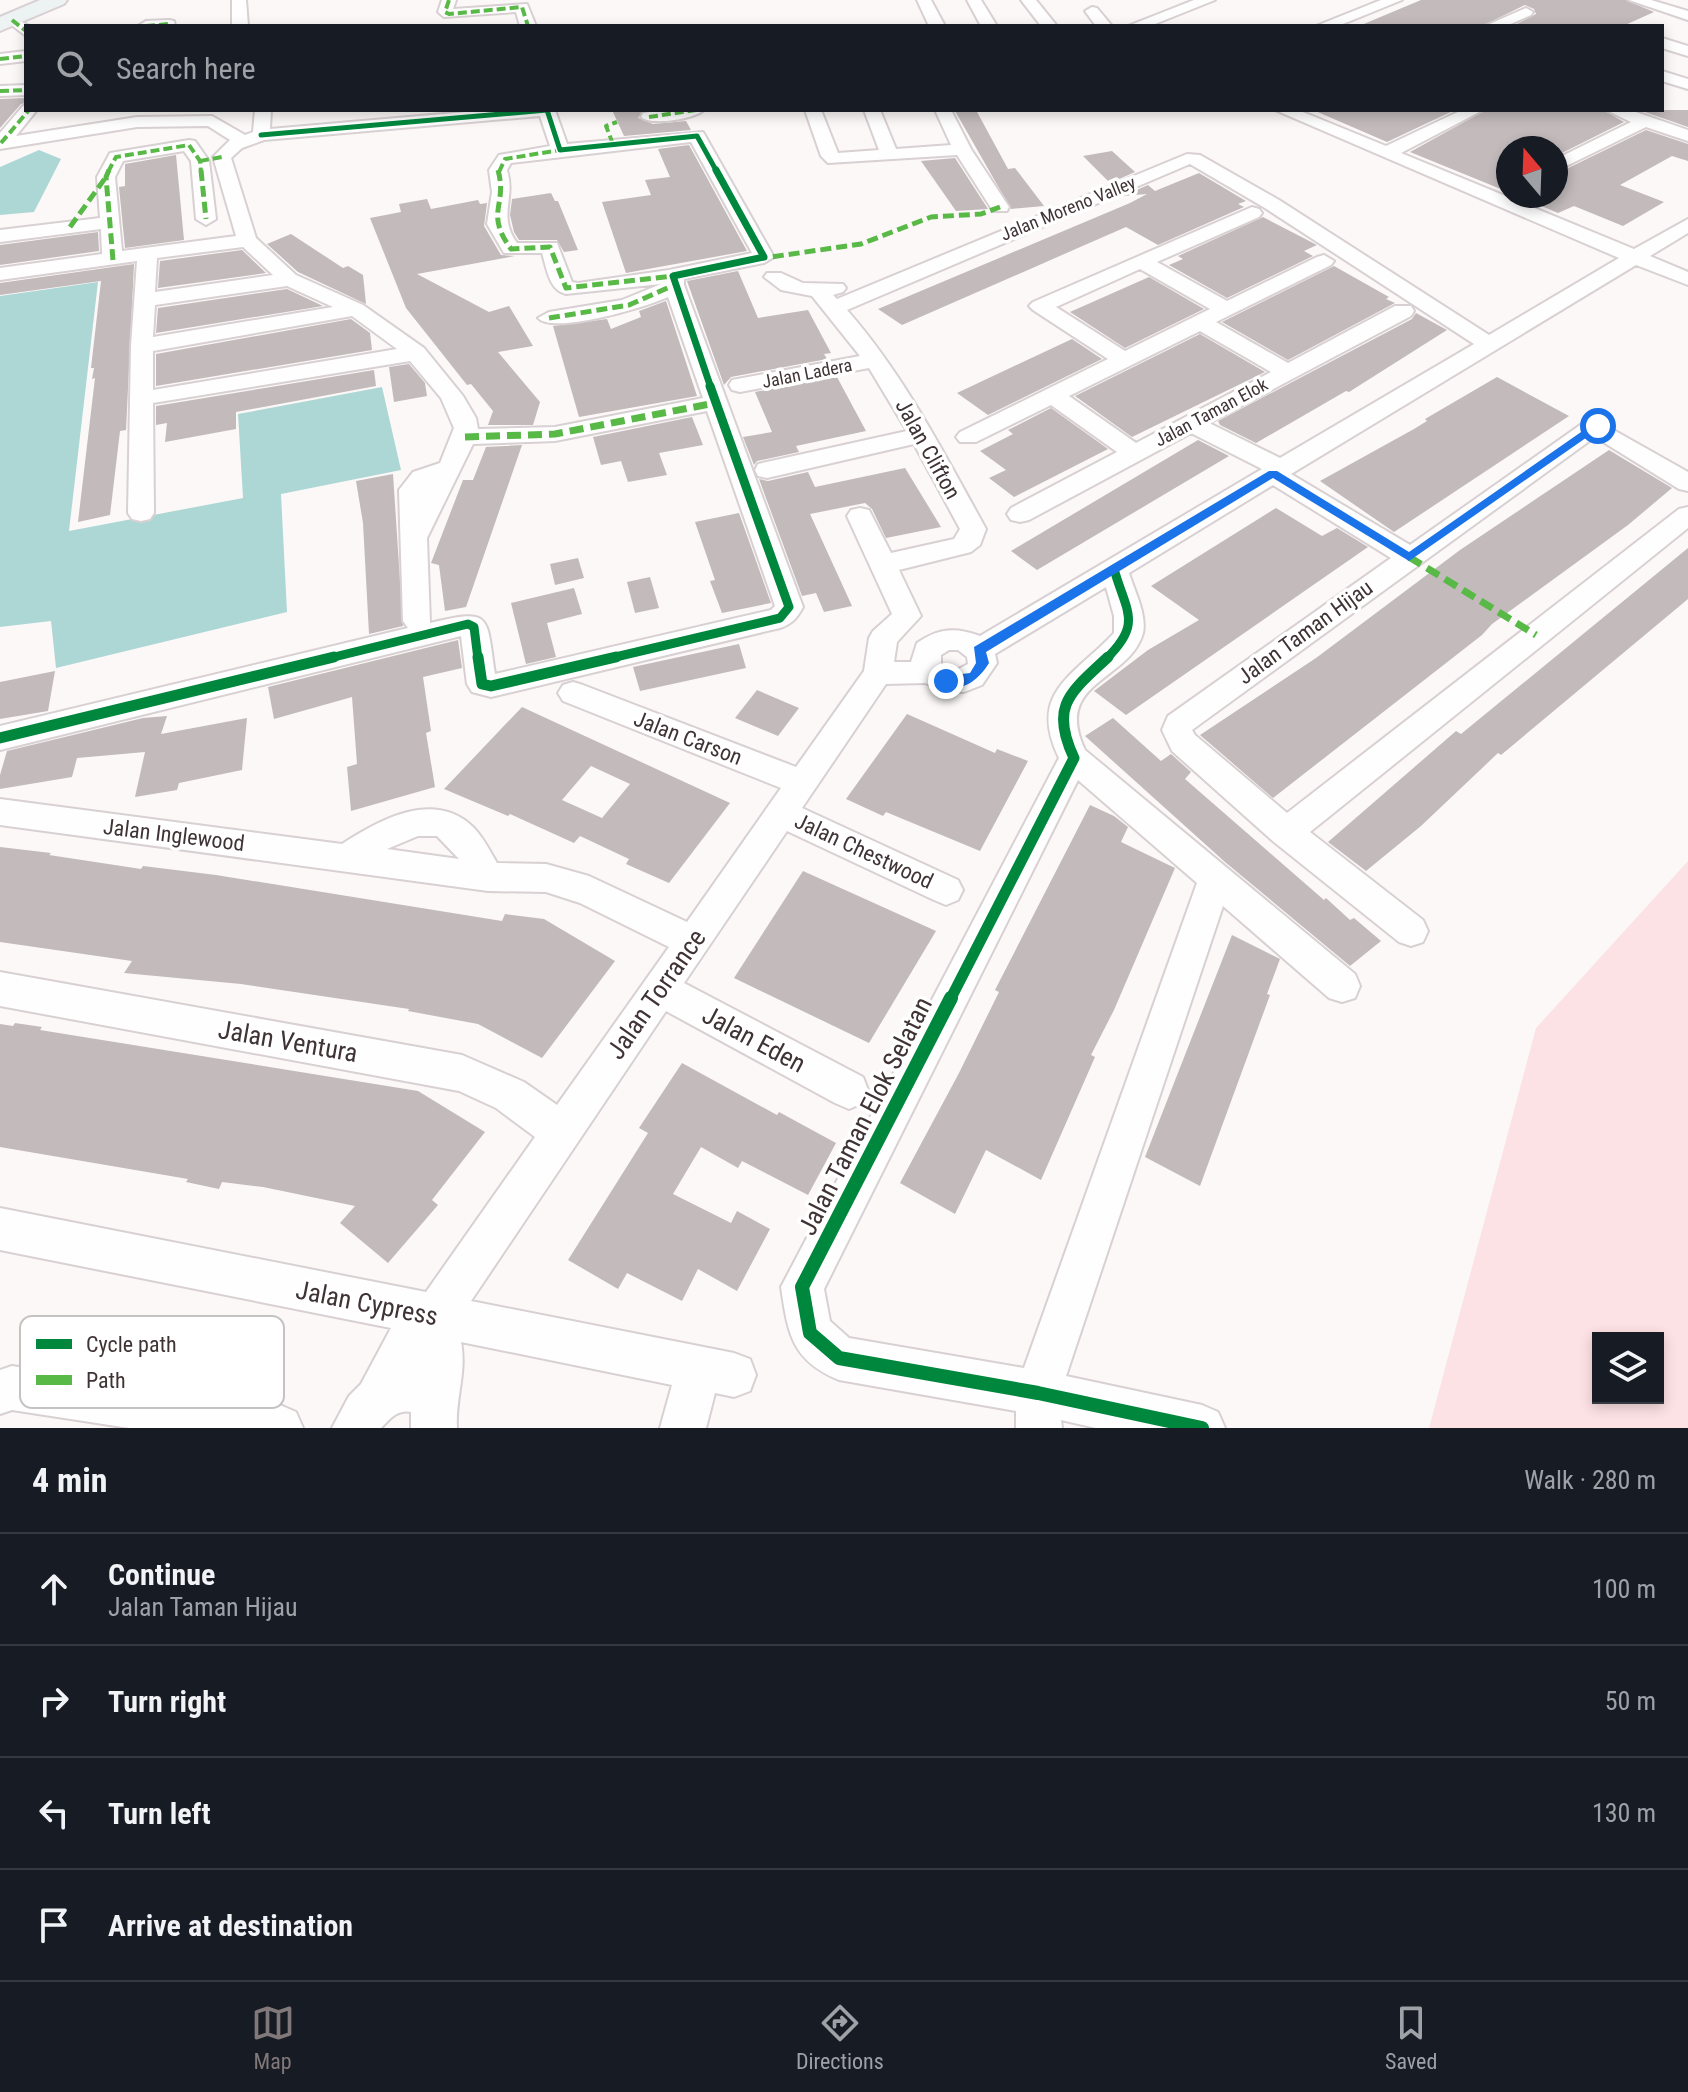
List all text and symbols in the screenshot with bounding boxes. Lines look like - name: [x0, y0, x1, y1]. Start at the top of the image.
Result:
- search box: [24, 24, 1664, 112]
- icon: search: [52, 46, 96, 90]
- text: Search here: [116, 51, 256, 86]
- north arrow: [1496, 136, 1568, 208]
- street label: Jalan Moreno Valley: [997, 171, 1139, 245]
- street label: Jalan Ladera: [760, 354, 854, 392]
- street label: Jalan Taman Elok: [1151, 373, 1271, 451]
- street label: Jalan Clifton: [890, 395, 966, 503]
- route start: [1580, 408, 1616, 444]
- street label: Jalan Taman Hijau: [1233, 575, 1377, 689]
- route end: [928, 663, 964, 699]
- street label: Jalan Carson: [630, 706, 746, 770]
- street label: Jalan Chestwood: [791, 808, 937, 894]
- street label: Jalan Inglewood: [102, 814, 246, 856]
- street label: Jalan Torrance: [600, 923, 712, 1065]
- street label: Jalan Taman Elok Selatan: [792, 992, 938, 1240]
- street label: Jalan Eden: [697, 999, 811, 1079]
- street label: Jalan Ventura: [216, 1014, 360, 1068]
- street label: Jalan Cypress: [293, 1275, 441, 1331]
- legend: [20, 1316, 284, 1408]
- text: Cycle path: [86, 1332, 177, 1357]
- map controls: [1592, 1332, 1664, 1404]
- button: layers: [1592, 1332, 1664, 1404]
- text: Path: [86, 1368, 126, 1393]
- text: 4 min: [32, 1460, 108, 1500]
- text: Walk · 280 m: [1524, 1465, 1656, 1495]
- text: Continue: [108, 1557, 215, 1592]
- icon: ahead: [32, 1567, 76, 1611]
- text: 100 m: [1592, 1574, 1656, 1604]
- text: Jalan Taman Hijau: [108, 1592, 298, 1622]
- icon: right: [32, 1679, 76, 1723]
- text: Turn right: [108, 1684, 226, 1719]
- text: 50 m: [1605, 1686, 1656, 1716]
- icon: left: [32, 1791, 76, 1835]
- text: Turn left: [108, 1796, 211, 1831]
- text: 130 m: [1592, 1798, 1656, 1828]
- icon: arrive: [32, 1903, 76, 1947]
- text: Arrive at destination: [108, 1908, 353, 1943]
- tab: Map: [251, 2001, 295, 2074]
- tab: Directions: [796, 2001, 884, 2074]
- tab: Saved: [1385, 2001, 1437, 2074]

